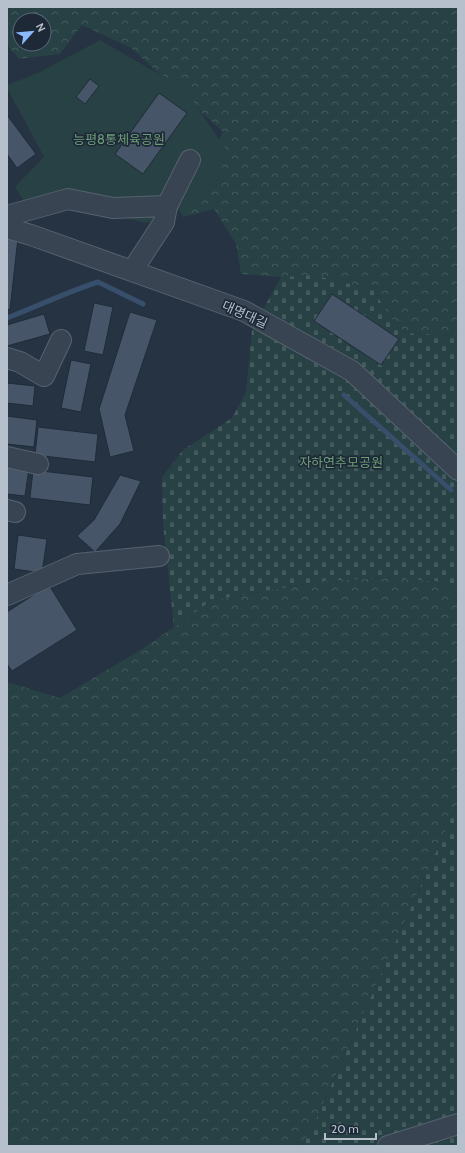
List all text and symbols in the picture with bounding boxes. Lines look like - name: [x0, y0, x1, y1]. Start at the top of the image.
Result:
- north arrow: [12, 12, 52, 52]
- text: N: [33, 21, 49, 34]
- park label: 능평8통체육공원: [73, 131, 165, 147]
- street label: 대명대길: [220, 297, 270, 331]
- park label: 자하연추모공원: [299, 454, 383, 470]
- scale bar: [325, 1115, 376, 1141]
- text: 20 m: [331, 1121, 359, 1136]

